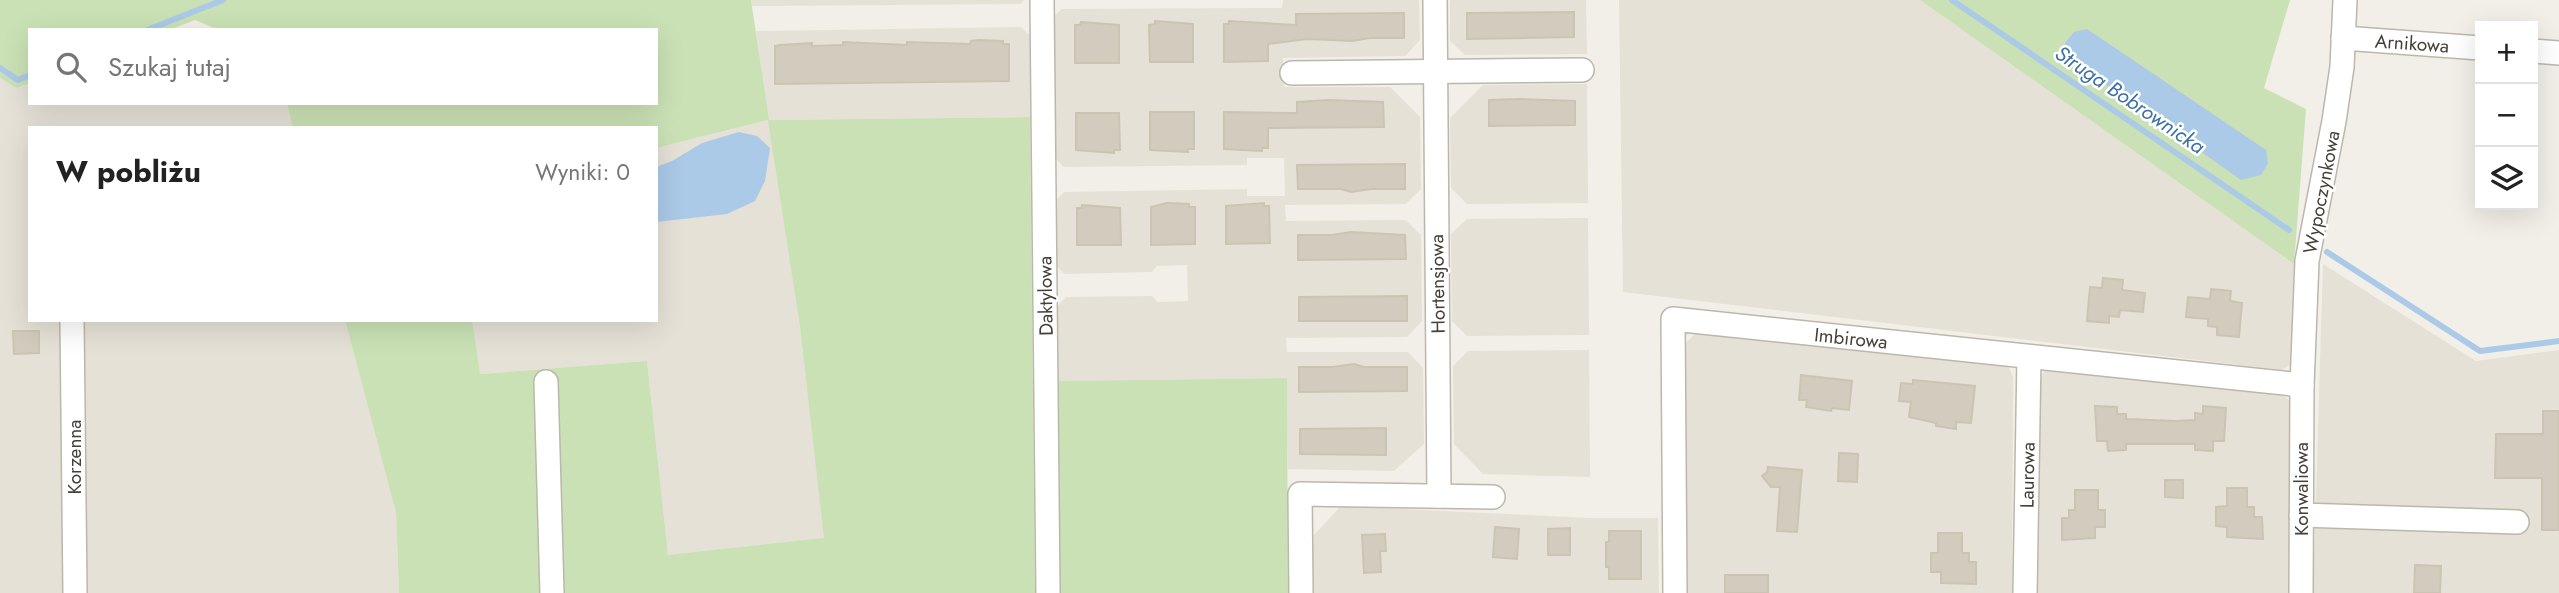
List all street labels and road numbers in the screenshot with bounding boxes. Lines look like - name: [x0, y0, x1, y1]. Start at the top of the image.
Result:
- street label: Arnikowa: [2374, 27, 2450, 60]
- street label: Wypoczynkowa: [2296, 128, 2347, 256]
- street label: Hortensjowa: [1423, 234, 1452, 334]
- street label: Daktylowa: [1031, 256, 1060, 336]
- street label: Imbirowa: [1813, 321, 1889, 356]
- street label: Korzenna: [61, 420, 88, 494]
- street label: Laurowa: [2013, 442, 2042, 508]
- street label: Konwaliowa: [2288, 442, 2315, 536]

